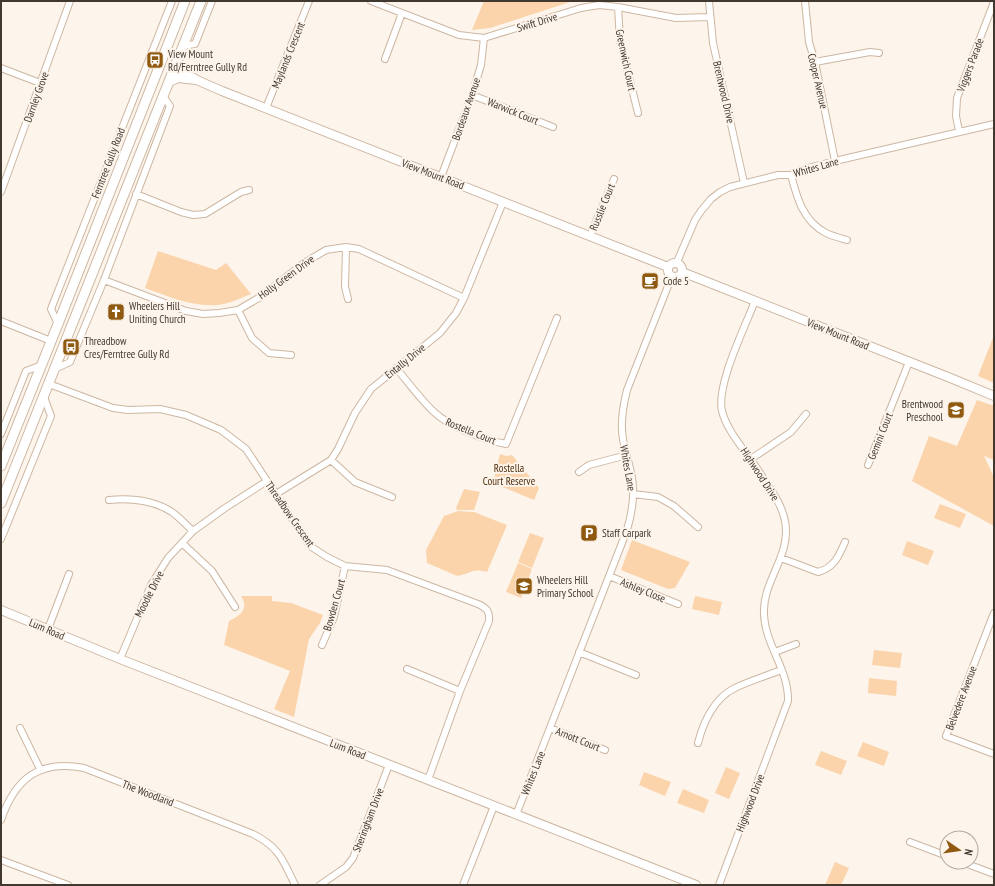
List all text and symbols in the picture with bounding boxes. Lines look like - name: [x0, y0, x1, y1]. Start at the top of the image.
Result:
- street label: Swift Drive: [515, 9, 559, 35]
- street label: Maylands Crescent: [268, 20, 308, 90]
- street label: Greenwich Court: [613, 28, 639, 92]
- street label: Viggers Parade: [953, 36, 987, 95]
- place label: View Mount Rd/Ferntree Gully Rd: [167, 47, 247, 74]
- bus stop icon: View Mount Rd/Ferntree Gully Rd: [145, 50, 165, 70]
- street label: Cooper Avenue: [805, 52, 831, 111]
- street label: Brentwood Drive: [710, 59, 738, 125]
- street label: Darnley Grove: [20, 69, 52, 124]
- street label: Bordeaux Avenue: [449, 75, 483, 142]
- street label: Warwick Court: [485, 94, 541, 128]
- street label: Ferntree Gully Road: [88, 125, 128, 200]
- street label: Whites Lane: [792, 154, 841, 180]
- street label: View Mount Road: [399, 155, 467, 192]
- street label: Russlie Court: [586, 181, 618, 233]
- street label: Holly Green Drive: [255, 252, 317, 302]
- cafe icon: Code 5: [640, 271, 660, 291]
- place label: Code 5: [663, 274, 689, 288]
- place label: Wheelers Hill Uniting Church: [129, 299, 186, 326]
- church icon: Wheelers Hill Uniting Church: [106, 302, 126, 322]
- street label: View Mount Road: [804, 315, 871, 353]
- place label: Threadbow Cres/Ferntree Gully Rd: [84, 334, 169, 361]
- bus stop icon: Threadbow Cres/Ferntree Gully Rd: [61, 337, 81, 357]
- street label: Entally Drive: [382, 340, 428, 382]
- place label: Brentwood Preschool: [902, 397, 943, 424]
- school or university icon: Brentwood Preschool: [946, 400, 966, 420]
- street label: Gemini Court: [864, 410, 896, 462]
- street label: Rostella Court: [444, 415, 498, 447]
- street label: Whites Lane: [617, 444, 639, 492]
- street label: Highwood Drive: [738, 445, 783, 504]
- park label: Rostella Court Reserve: [483, 461, 536, 488]
- street label: Threadbow Crescent: [262, 479, 318, 549]
- parking icon: Staff Carpark: [579, 523, 599, 543]
- place label: Staff Carpark: [602, 526, 652, 540]
- street label: Moodie Drive: [131, 568, 167, 620]
- place label: Wheelers Hill Primary School: [537, 573, 594, 600]
- street label: Ashley Close: [618, 575, 668, 606]
- school or university icon: Wheelers Hill Primary School: [514, 576, 534, 596]
- street label: Bowden Court: [320, 577, 348, 633]
- street label: Lum Road: [27, 615, 67, 643]
- street label: Belvedere Avenue: [942, 663, 980, 732]
- street label: Arnott Court: [554, 724, 602, 754]
- street label: Lum Road: [328, 736, 368, 762]
- street label: Whites Lane: [518, 748, 548, 797]
- street label: Highwood Drive: [733, 772, 768, 834]
- street label: The Woodland: [120, 777, 176, 809]
- street label: Sheringham Drive: [349, 785, 387, 854]
- north arrow: [939, 830, 979, 870]
- text: N: [961, 848, 976, 857]

